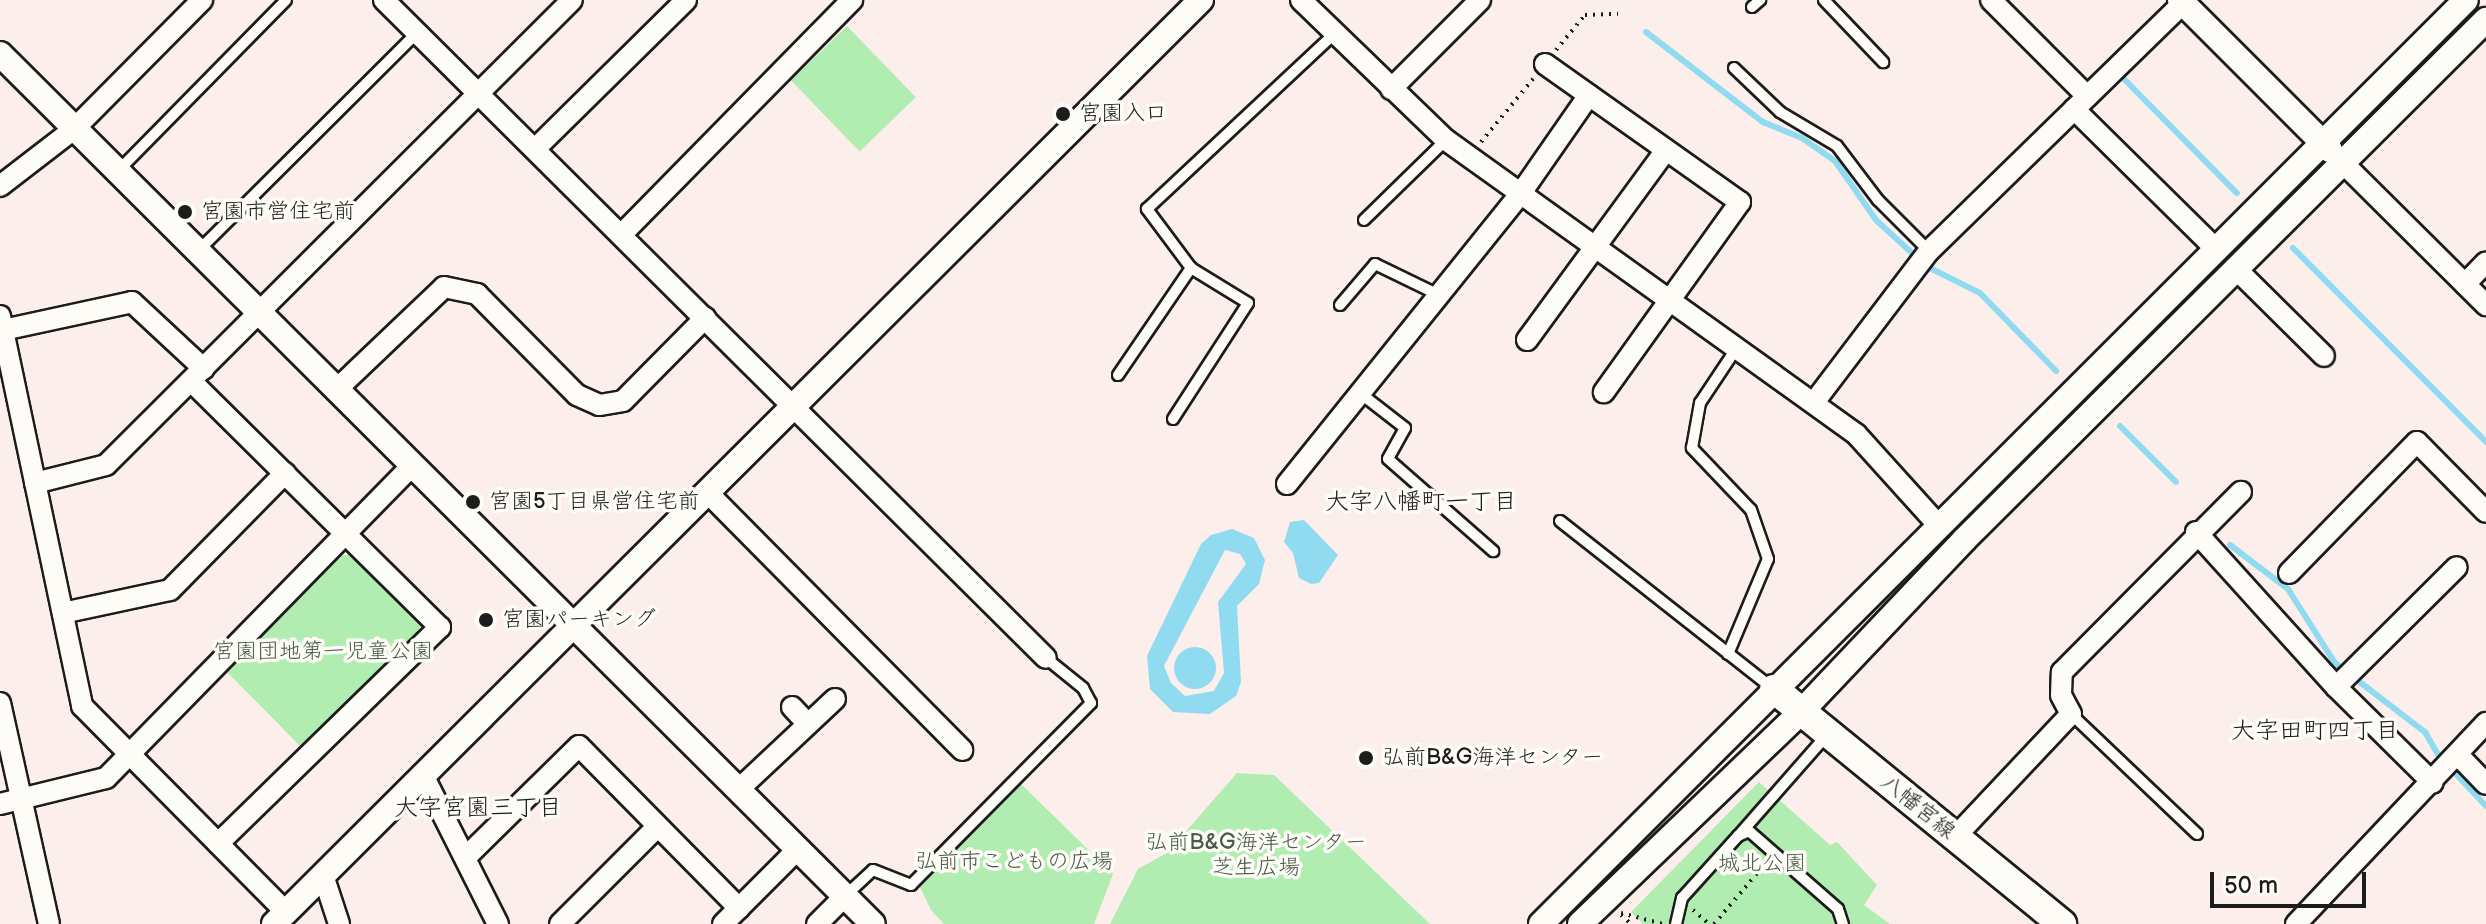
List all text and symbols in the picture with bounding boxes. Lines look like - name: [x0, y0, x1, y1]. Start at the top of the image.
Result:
- place label: 宮園入口: [1079, 101, 1167, 127]
- marker: 宮園入口: [1054, 105, 1072, 123]
- place label: 宮園市営住宅前: [201, 199, 355, 225]
- marker: 宮園市営住宅前: [176, 203, 194, 221]
- district label: 大字八幡町一丁目: [1325, 488, 1517, 516]
- place label: 宮園5丁目県営住宅前: [489, 489, 700, 515]
- marker: 宮園5丁目県営住宅前: [464, 493, 482, 511]
- place label: 宮園パーキング: [502, 607, 656, 633]
- marker: 宮園パーキング: [477, 611, 495, 629]
- park label: 宮園団地第一児童公園: [213, 639, 433, 665]
- district label: 大字田町四丁目: [2231, 717, 2399, 745]
- place label: 弘前B&G海洋センター: [1382, 745, 1604, 771]
- marker: 弘前B&G海洋センター: [1357, 749, 1375, 767]
- street label: 八幡宮線: [1875, 769, 1961, 845]
- district label: 大字宮園三丁目: [394, 794, 562, 822]
- park label: 弘前B&G海洋センター 芝生広場: [1145, 829, 1367, 880]
- park label: 弘前市こどもの広場: [915, 849, 1113, 875]
- park label: 城北公園: [1718, 851, 1806, 877]
- scale bar: [2214, 856, 2370, 906]
- text: 50 m: [2224, 871, 2278, 900]

